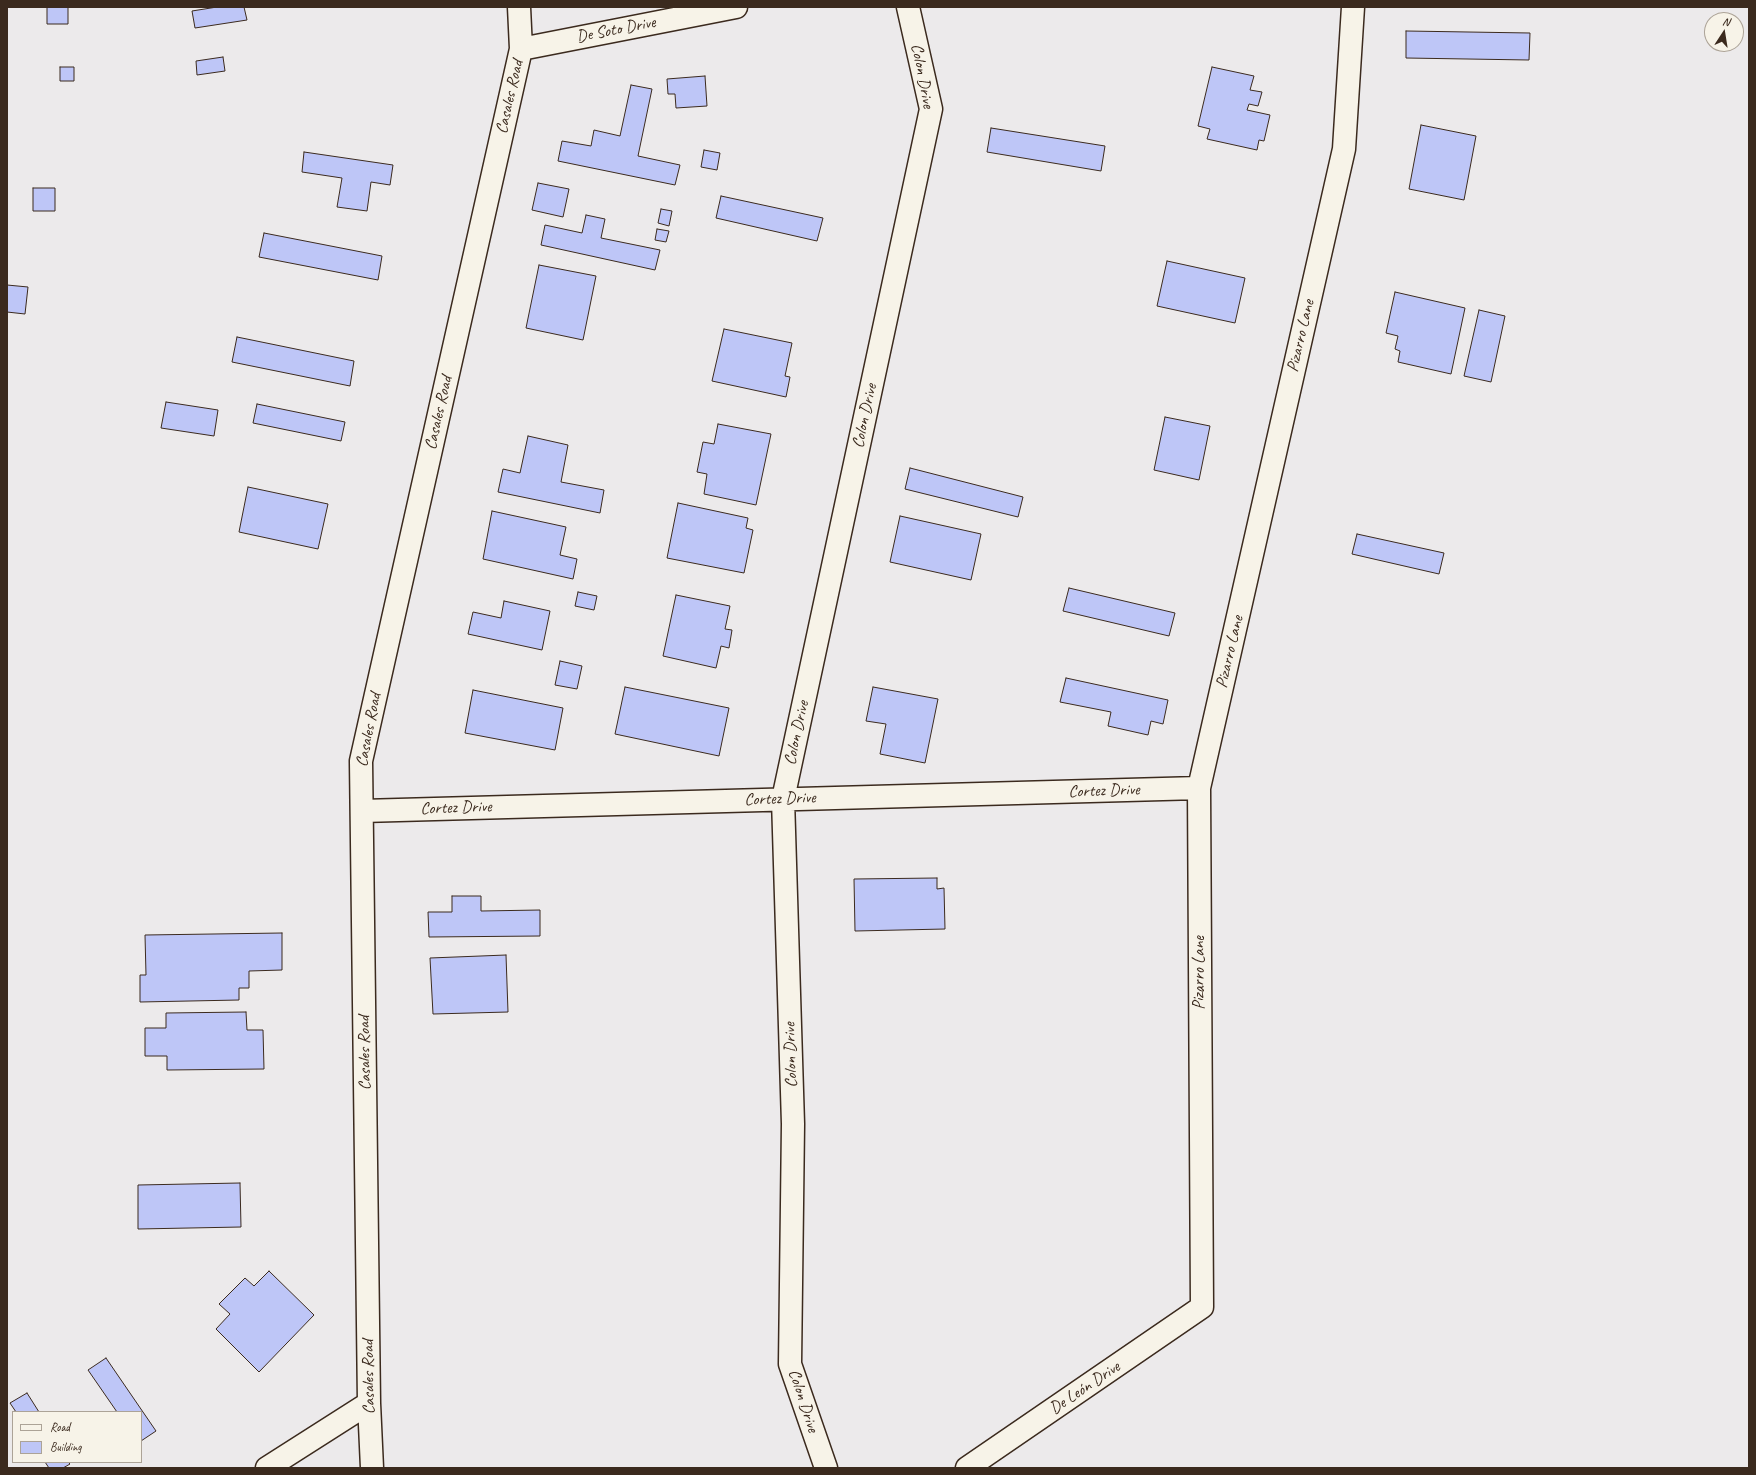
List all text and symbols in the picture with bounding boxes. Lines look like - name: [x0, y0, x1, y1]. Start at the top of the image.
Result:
- street label: De Soto Drive: [575, 12, 657, 48]
- north arrow: [1704, 12, 1744, 52]
- text: N: [1721, 14, 1731, 29]
- street label: Colon Drive: [906, 42, 938, 110]
- street label: Casales Road: [492, 58, 528, 136]
- street label: Pizarro Lane: [1283, 298, 1319, 374]
- street label: Casales Road: [421, 374, 457, 452]
- street label: Colon Drive: [848, 382, 882, 450]
- street label: Pizarro Lane: [1212, 614, 1248, 690]
- street label: Casales Road: [352, 691, 386, 769]
- street label: Colon Drive: [780, 699, 814, 767]
- street label: Cortez Drive: [1068, 780, 1140, 802]
- street label: Cortez Drive: [744, 788, 816, 810]
- street label: Cortez Drive: [420, 797, 492, 819]
- street label: Pizarro Lane: [1190, 936, 1210, 1010]
- street label: Casales Road: [354, 1015, 376, 1091]
- street label: Colon Drive: [780, 1022, 802, 1088]
- street label: Casales Road: [358, 1339, 380, 1415]
- street label: De León Drive: [1046, 1357, 1124, 1419]
- street label: Colon Drive: [783, 1367, 823, 1435]
- legend: [12, 1411, 142, 1463]
- text: Road: [50, 1419, 70, 1435]
- text: Building: [50, 1439, 82, 1455]

